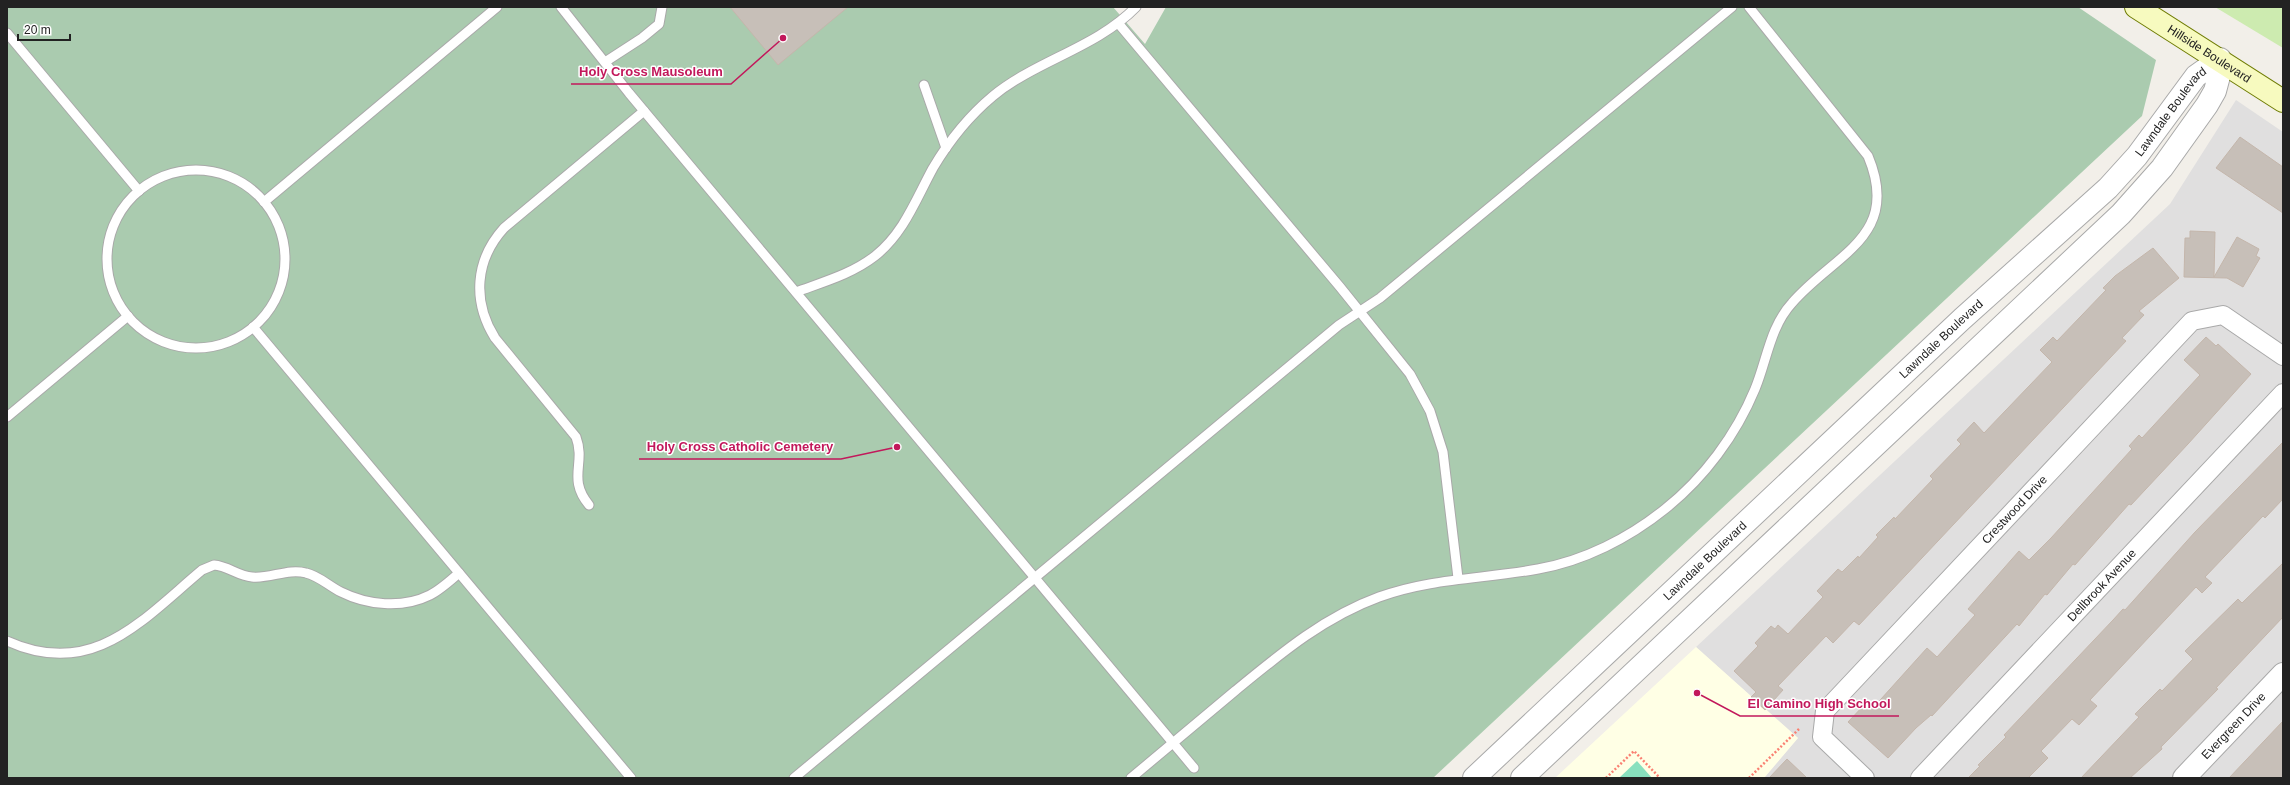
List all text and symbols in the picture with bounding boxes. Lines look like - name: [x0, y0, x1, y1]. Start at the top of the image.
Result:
- scale bar: [18, 16, 70, 42]
- street label: Hillside Boulevard: [2165, 22, 2254, 86]
- text: 20 m: [24, 23, 51, 37]
- callout: Holy Cross Mausoleum: [571, 59, 731, 84]
- text: Holy Cross Mausoleum: [579, 64, 723, 79]
- street label: Lawndale Boulevard: [2132, 64, 2209, 159]
- street label: Lawndale Boulevard: [1896, 297, 1986, 381]
- callout: Holy Cross Catholic Cemetery: [639, 434, 841, 459]
- text: Holy Cross Catholic Cemetery: [647, 439, 834, 454]
- street label: Crestwood Drive: [1979, 472, 2050, 547]
- street label: Lawndale Boulevard: [1660, 518, 1749, 603]
- street label: Dellbrook Avenue: [2064, 546, 2139, 624]
- street label: Evergreen Drive: [2199, 689, 2269, 762]
- callout: El Camino High School: [1740, 691, 1899, 716]
- text: El Camino High School: [1747, 696, 1891, 711]

